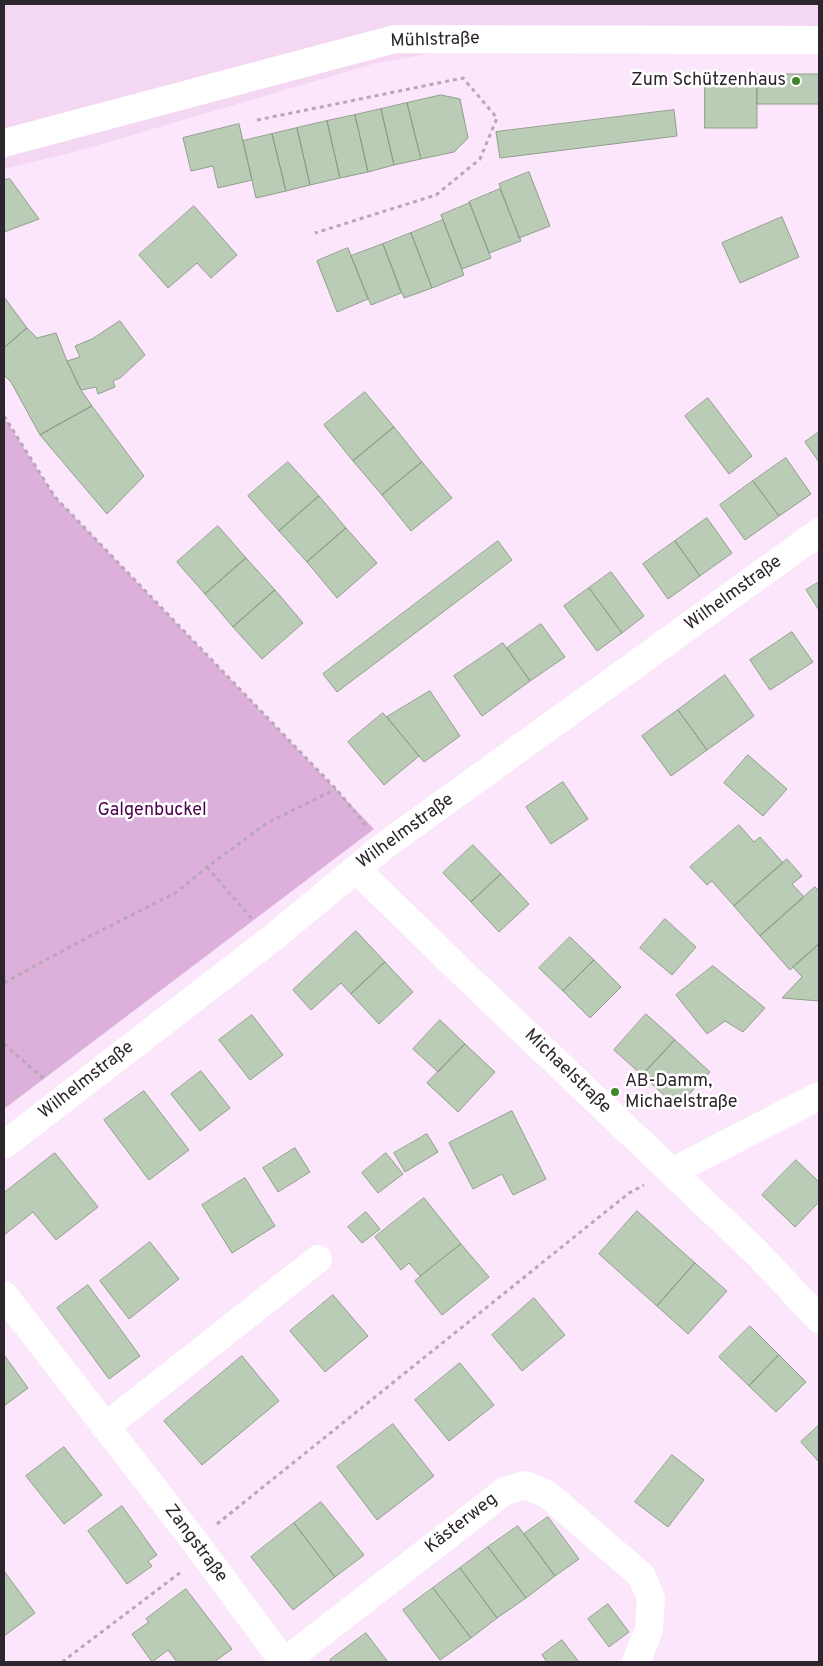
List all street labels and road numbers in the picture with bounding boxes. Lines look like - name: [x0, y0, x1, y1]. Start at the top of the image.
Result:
- street label: Mühlstraße: [390, 29, 480, 53]
- street label: Wilhelmstraße: [681, 552, 787, 636]
- street label: Wilhelmstraße: [353, 790, 459, 874]
- street label: Michaelstraße: [519, 1025, 615, 1119]
- street label: Wilhelmstraße: [35, 1037, 139, 1125]
- street label: Kästerweg: [422, 1489, 502, 1559]
- street label: Zangstraße: [159, 1501, 231, 1587]

